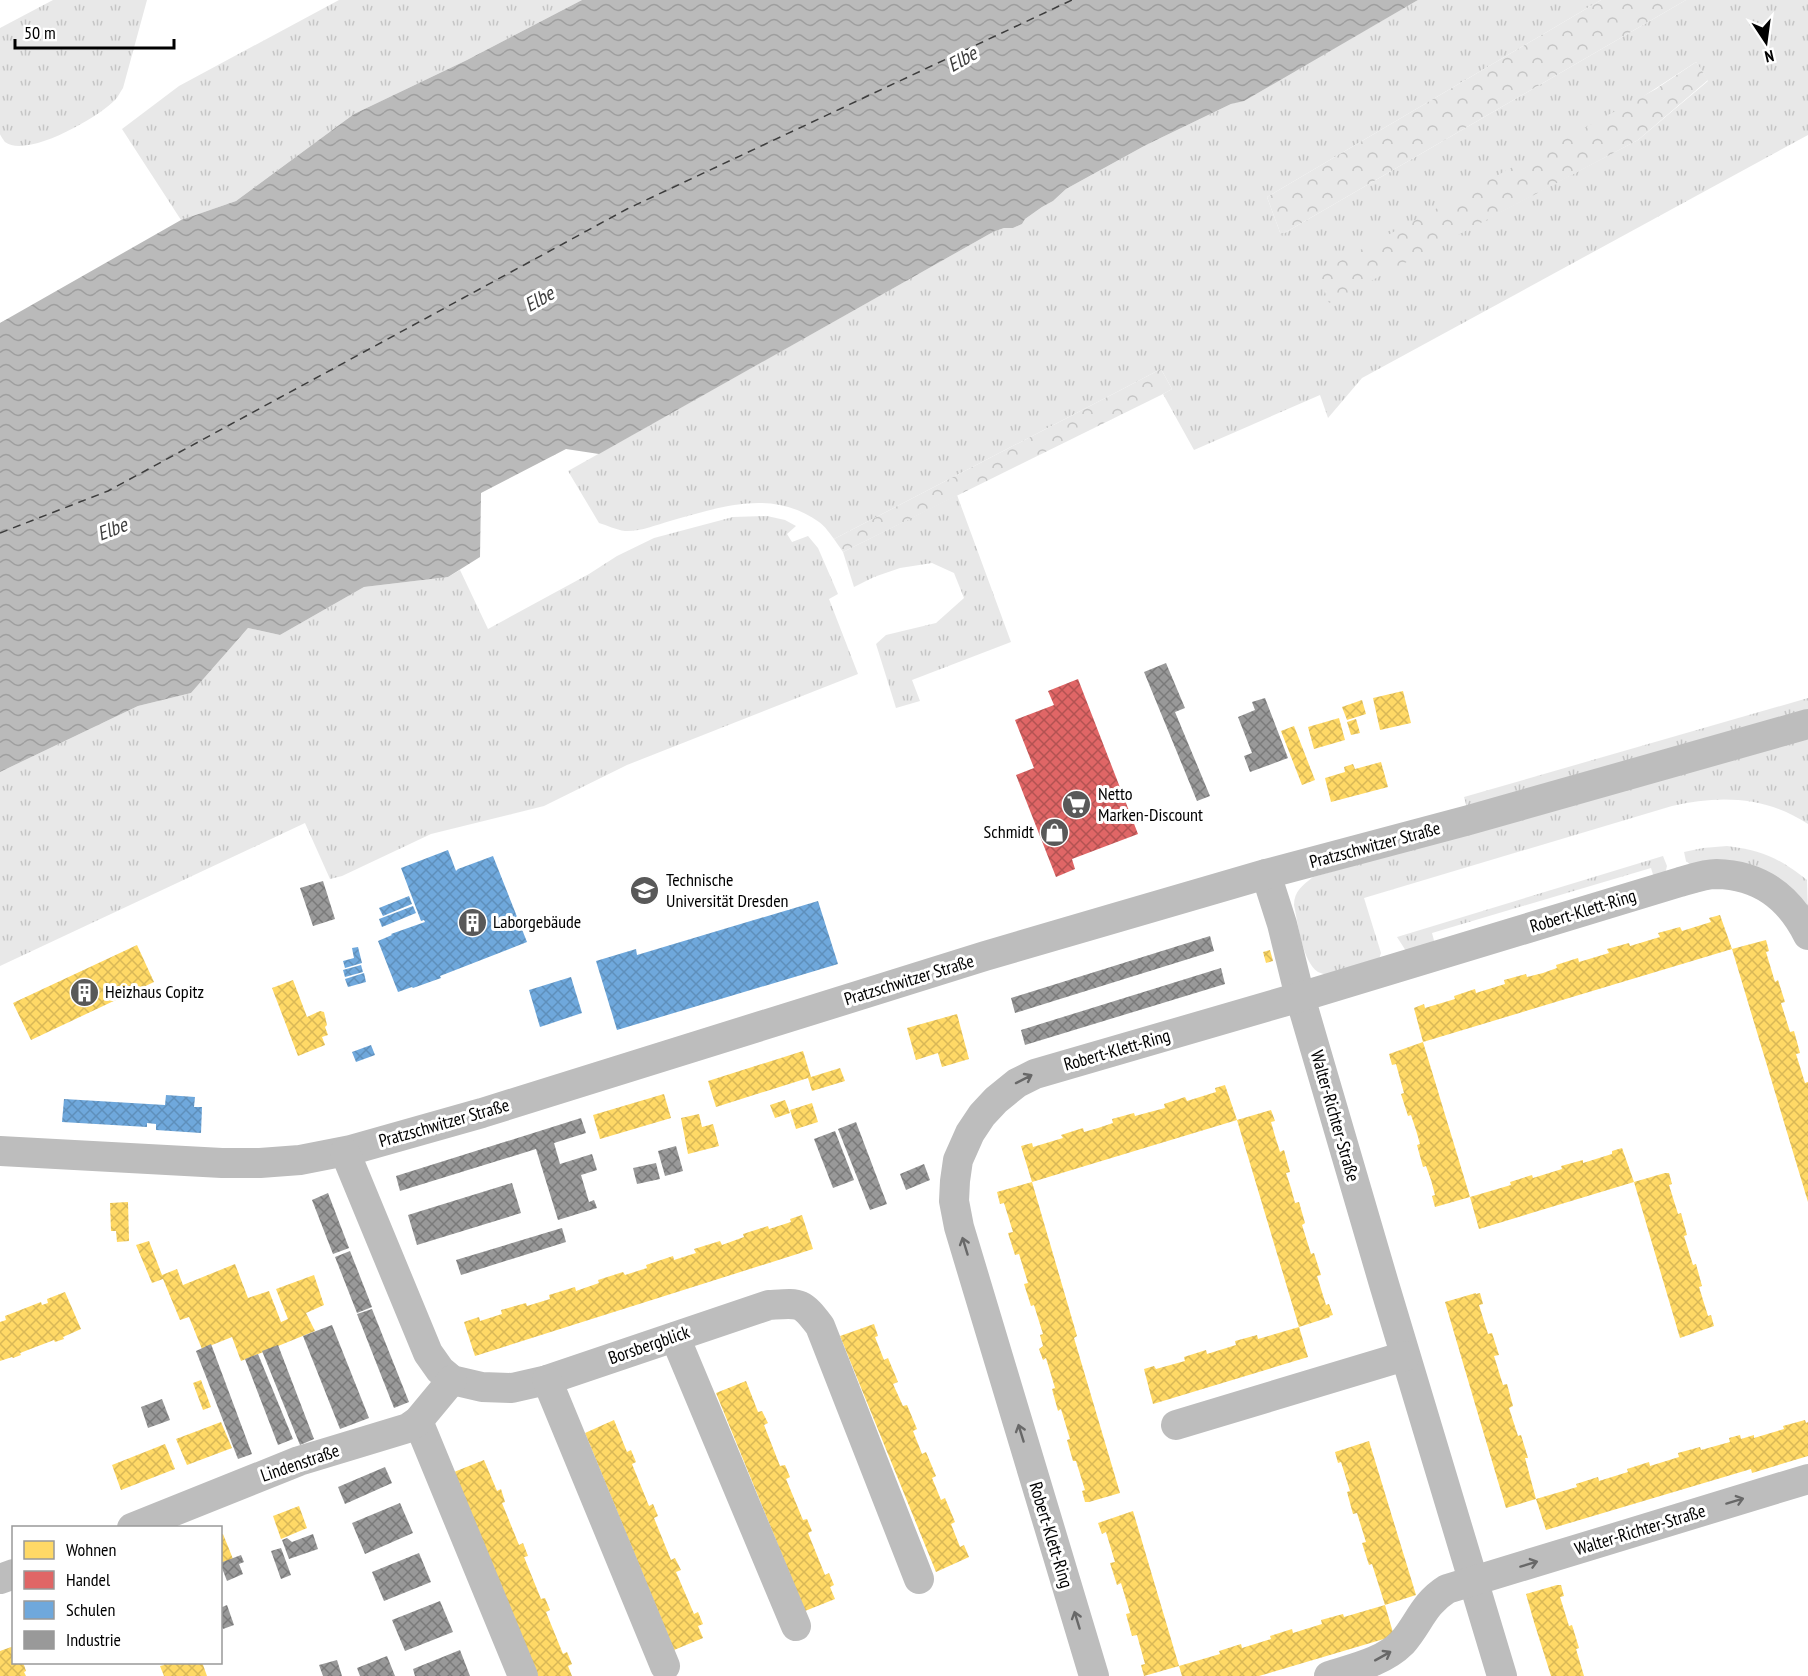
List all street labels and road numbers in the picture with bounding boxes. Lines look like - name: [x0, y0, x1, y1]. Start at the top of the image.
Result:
- street label: Pratzschwitzer Straße: [1307, 816, 1443, 873]
- street label: Robert-Klett-Ring: [1527, 884, 1639, 938]
- street label: Pratzschwitzer Straße: [841, 949, 977, 1010]
- street label: Robert-Klett-Ring: [1061, 1023, 1173, 1076]
- street label: Walter-Richter-Straße: [1306, 1048, 1365, 1184]
- street label: Pratzschwitzer Straße: [376, 1093, 512, 1152]
- street label: Borsbergblick: [605, 1320, 693, 1369]
- street label: Lindenstraße: [257, 1438, 342, 1487]
- street label: Robert-Klett-Ring: [1024, 1479, 1078, 1591]
- street label: Walter-Richter-Straße: [1572, 1499, 1708, 1560]

